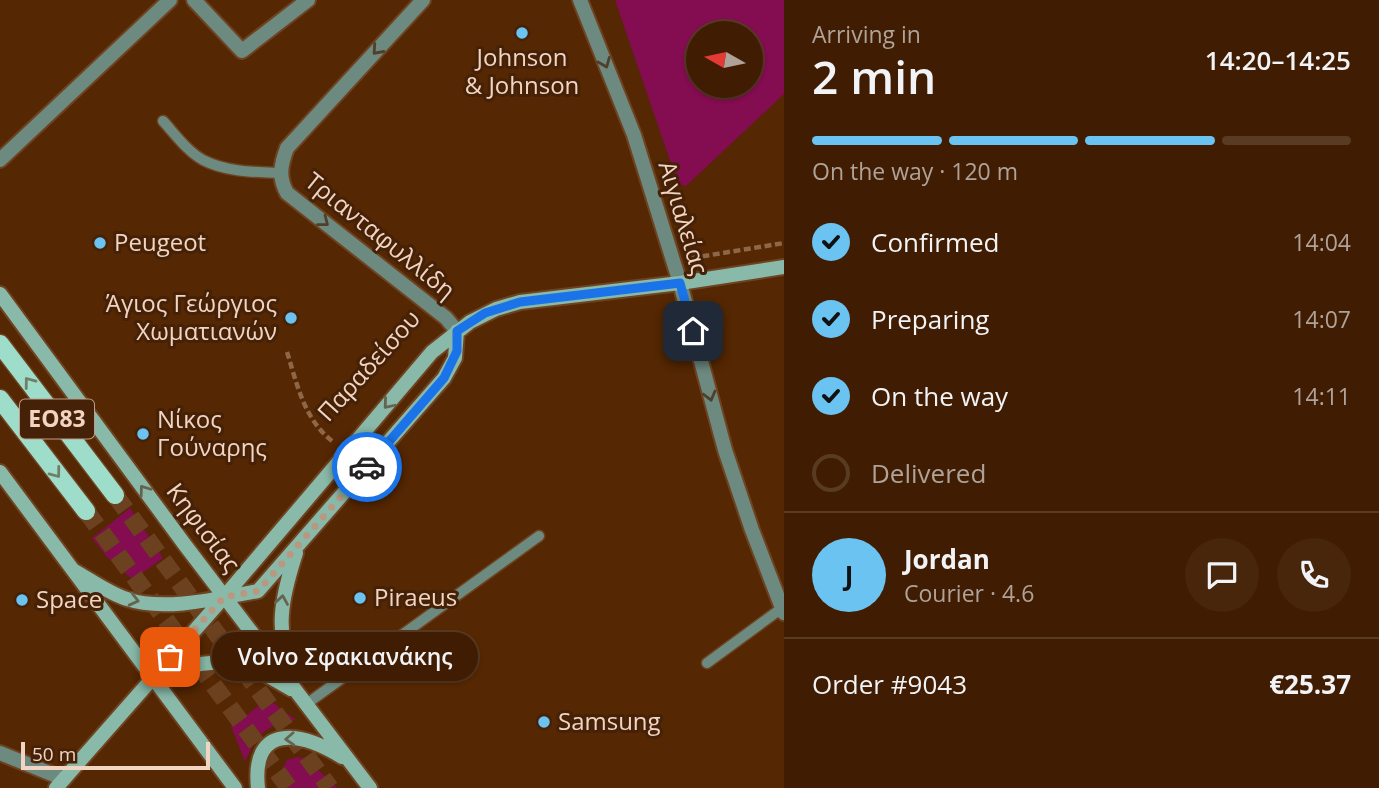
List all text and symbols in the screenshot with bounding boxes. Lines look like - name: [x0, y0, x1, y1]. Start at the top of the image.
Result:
- text: Arriving in: [812, 18, 921, 50]
- north arrow: [686, 21, 763, 98]
- map controls: [686, 21, 763, 98]
- marker: Johnson & Johnson: [514, 25, 530, 41]
- place label: Johnson & Johnson: [465, 40, 579, 101]
- one-way arrow: [372, 42, 385, 55]
- text: 14:20–14:25: [1205, 42, 1351, 78]
- text: 2 min: [812, 45, 936, 107]
- one-way arrow: [597, 57, 611, 69]
- text: On the way · 120 m: [812, 155, 1018, 187]
- street label: Αιγιαλείας: [652, 157, 717, 278]
- street label: Τριανταφυλλίδη: [299, 164, 463, 306]
- one-way arrow: [317, 213, 329, 226]
- icon: check: [812, 223, 850, 261]
- text: Confirmed: [871, 224, 999, 260]
- place label: Peugeot: [114, 225, 206, 258]
- text: 14:04: [1292, 226, 1351, 258]
- marker: Peugeot: [92, 235, 108, 251]
- place label: Άγιος Γεώργιος Χωματιανών: [106, 286, 277, 347]
- icon: check: [812, 300, 850, 338]
- pin: [663, 301, 723, 361]
- text: Preparing: [871, 301, 989, 337]
- street label: Παραδείσου: [309, 302, 427, 428]
- text: 14:07: [1292, 303, 1351, 335]
- marker: Άγιος Γεώργιος Χωματιανών: [283, 310, 299, 326]
- icon: home: [674, 312, 712, 350]
- one-way arrow: [25, 377, 37, 390]
- icon: check: [812, 377, 850, 415]
- text: On the way: [871, 378, 1008, 414]
- text: 14:11: [1292, 380, 1351, 412]
- one-way arrow: [702, 390, 717, 402]
- one-way arrow: [384, 396, 396, 409]
- road number: ΕΟ83: [20, 400, 94, 438]
- place label: Νίκος Γούναρης: [157, 402, 267, 463]
- marker: Νίκος Γούναρης: [135, 426, 151, 442]
- courier: [332, 432, 402, 502]
- icon: car: [348, 448, 386, 486]
- text: Delivered: [871, 455, 986, 491]
- one-way arrow: [48, 465, 61, 477]
- street label: Κηφισίας: [160, 476, 249, 578]
- one-way arrow: [140, 485, 152, 498]
- button: chat: [1185, 538, 1259, 612]
- button: phone: [1277, 538, 1351, 612]
- text: Jordan: [904, 541, 990, 577]
- text: J: [845, 557, 853, 593]
- text: Courier · 4.6: [904, 577, 1034, 609]
- place label: Piraeus: [374, 580, 457, 613]
- place label: Space: [36, 582, 102, 615]
- marker: Piraeus: [352, 590, 368, 606]
- marker: Space: [14, 592, 30, 608]
- one-way arrow: [128, 592, 140, 606]
- one-way arrow: [275, 594, 290, 606]
- pin: [140, 627, 200, 687]
- callout: Volvo Σφακιανάκης: [212, 632, 478, 682]
- icon: bag: [151, 638, 189, 676]
- text: Volvo Σφακιανάκης: [237, 640, 453, 672]
- text: Order #9043: [812, 666, 967, 702]
- text: €25.37: [1269, 666, 1351, 702]
- place label: Samsung: [558, 704, 661, 737]
- marker: Samsung: [536, 714, 552, 730]
- one-way arrow: [284, 731, 295, 746]
- scale bar: [21, 739, 210, 771]
- text: 50 m: [32, 741, 76, 767]

